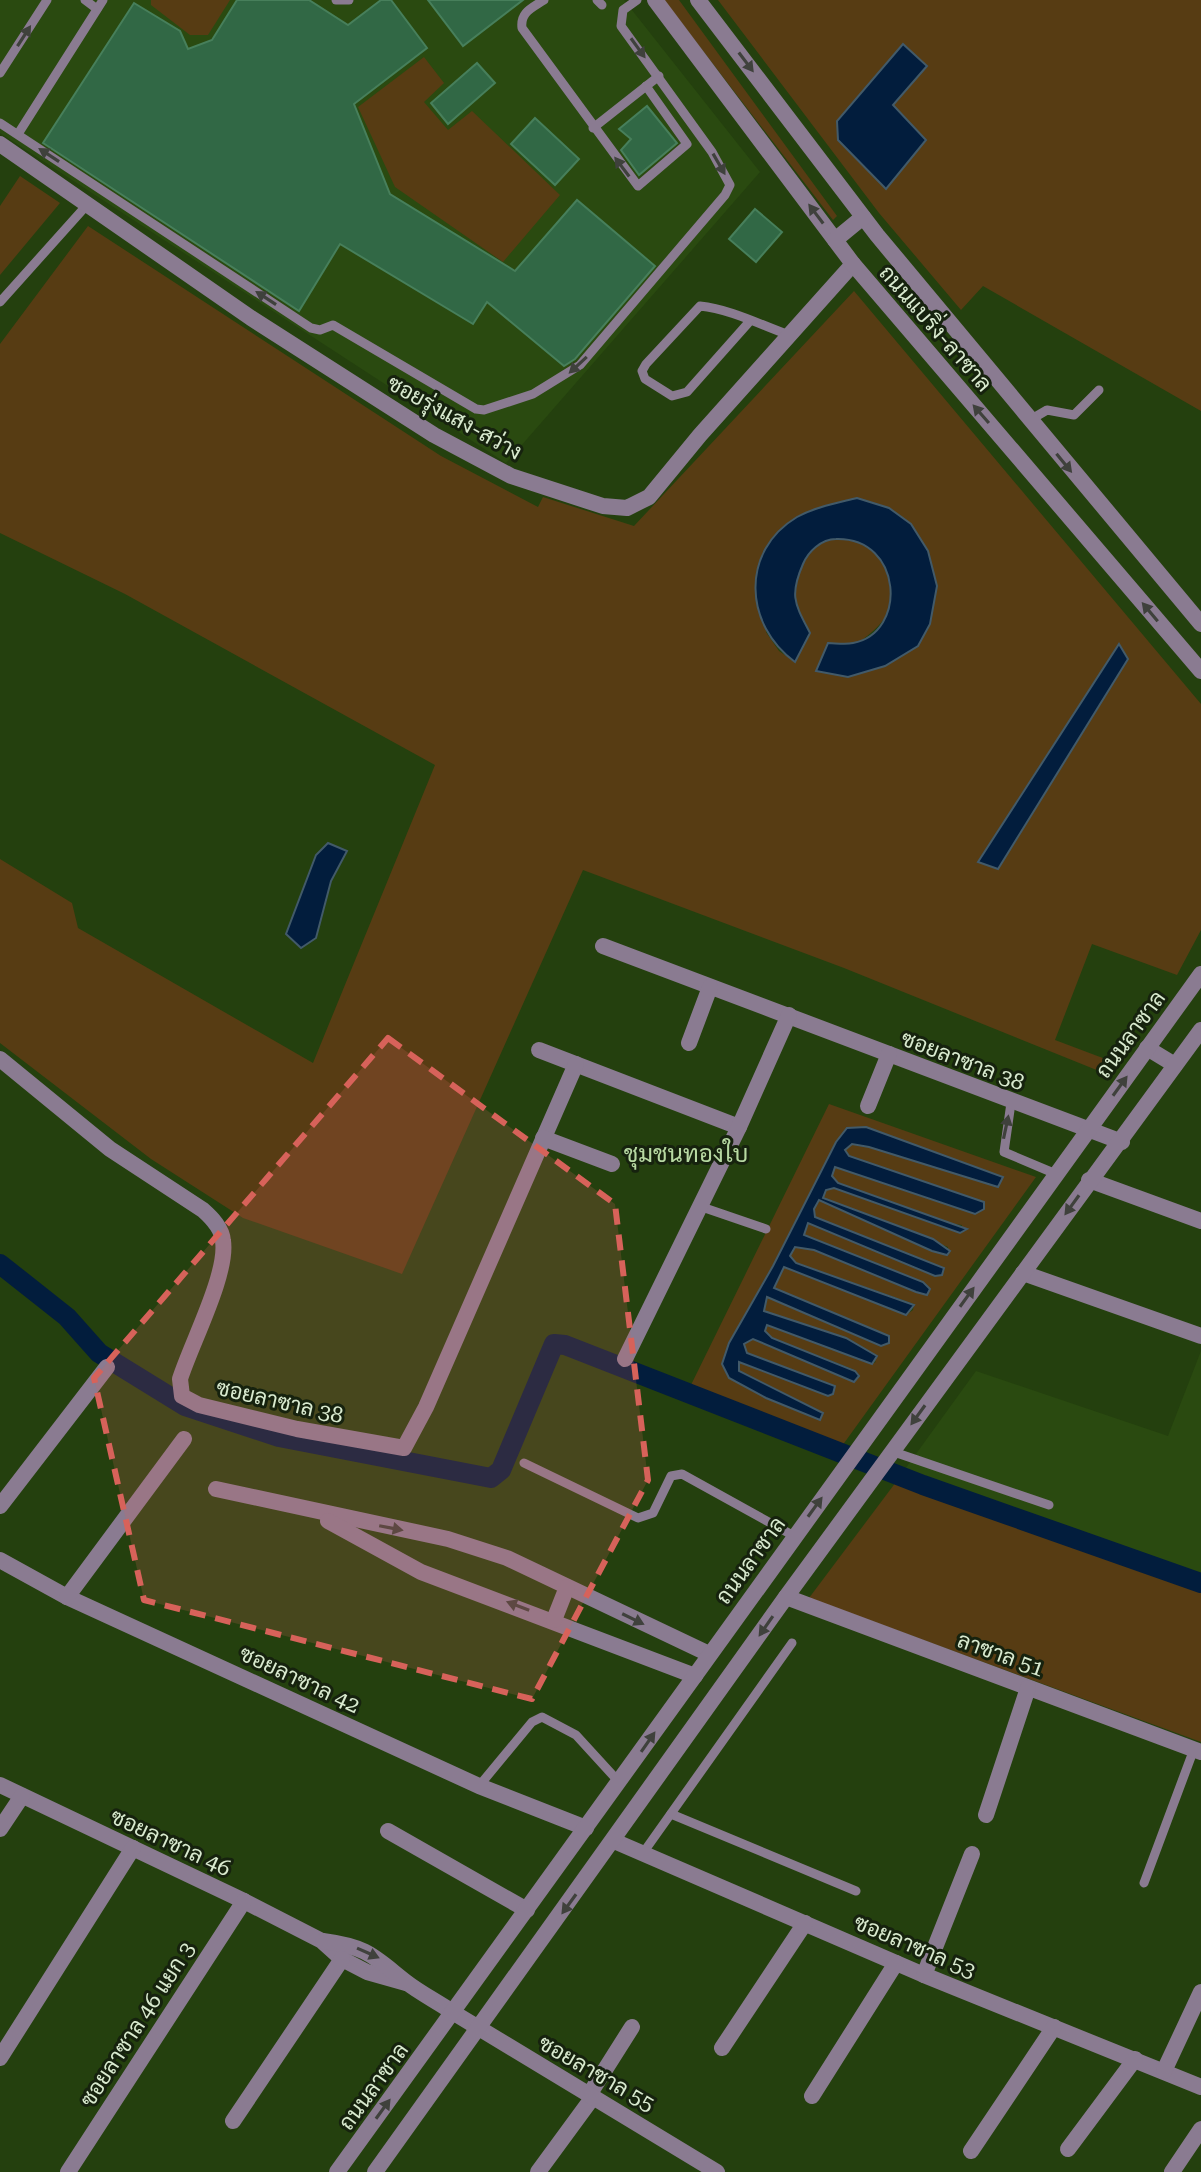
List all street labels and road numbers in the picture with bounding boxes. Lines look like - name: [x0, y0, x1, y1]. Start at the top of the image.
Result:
- street label: ถนนแบริ่ง-ลาซาล: [874, 256, 1002, 396]
- street label: ซอยรุ่งแสง-สว่าง: [382, 370, 526, 467]
- street label: ถนนลาซาล: [1091, 986, 1170, 1083]
- street label: ซอยลาซาล 38: [898, 1026, 1028, 1095]
- street label: ซอยลาซาล 38: [214, 1375, 346, 1428]
- street label: ถนนลาซาล: [711, 1512, 790, 1609]
- street label: ลาซาล 51: [954, 1627, 1048, 1682]
- street label: ซอยลาซาล 42: [236, 1641, 364, 1718]
- street label: ซอยลาซาล 46: [107, 1804, 235, 1881]
- street label: ซอยลาซาล 53: [850, 1910, 979, 1983]
- street label: ซอยลาซาล 46 แยก 3: [75, 1937, 200, 2111]
- street label: ซอยลาซาล 55: [534, 2030, 659, 2117]
- street label: ถนนลาซาล: [334, 2038, 413, 2135]

